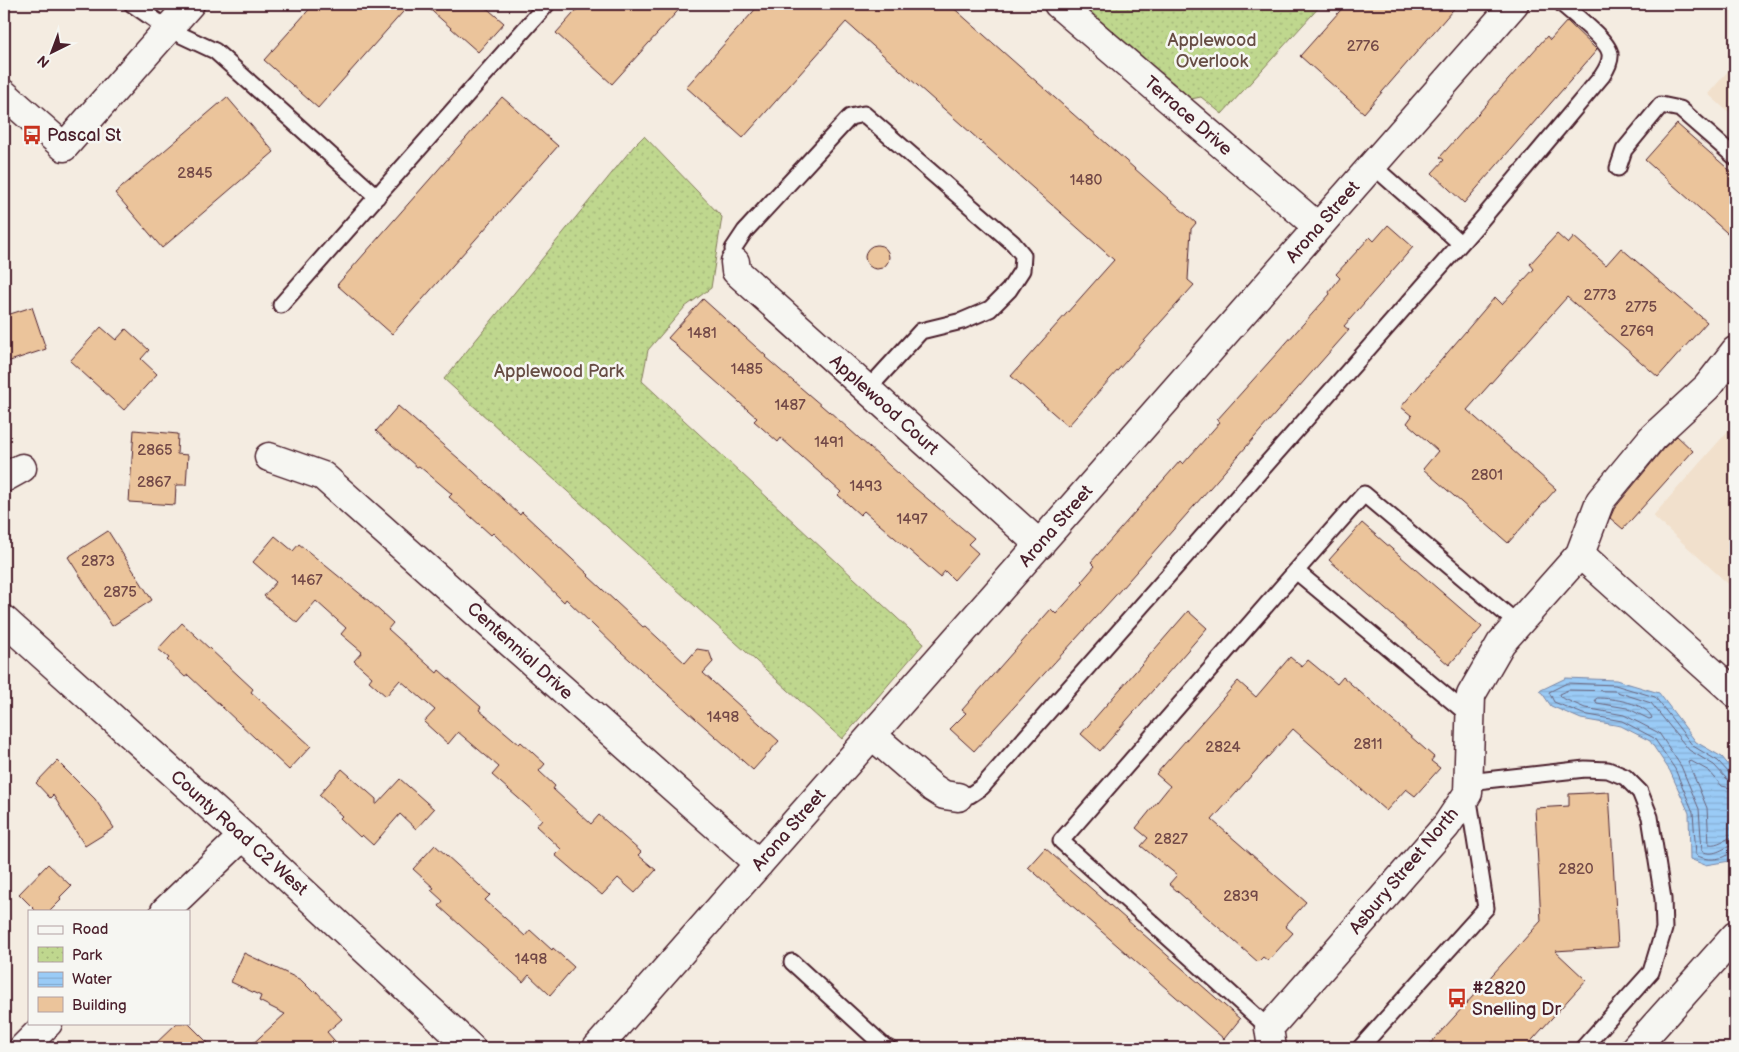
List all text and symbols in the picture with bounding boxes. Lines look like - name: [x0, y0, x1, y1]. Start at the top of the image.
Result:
- north arrow: [28, 28, 78, 78]
- park label: Applewood Overlook: [1167, 30, 1257, 72]
- house number: 2776: [1347, 37, 1379, 56]
- text: N: [34, 51, 53, 71]
- street label: Terrace Drive: [1140, 72, 1237, 160]
- bus stop icon: Pascal St: [21, 124, 43, 146]
- place label: Pascal St: [47, 125, 122, 146]
- house number: 2845: [177, 164, 213, 183]
- house number: 1480: [1070, 171, 1102, 190]
- street label: Arona Street: [1282, 176, 1365, 267]
- house number: 2773: [1584, 286, 1616, 305]
- house number: 2775: [1625, 298, 1657, 317]
- house number: 2769: [1620, 322, 1654, 341]
- house number: 1481: [687, 324, 717, 343]
- street label: Applewood Court: [825, 351, 943, 460]
- house number: 1485: [731, 360, 763, 379]
- park label: Applewood Park: [494, 361, 624, 382]
- house number: 1487: [774, 396, 806, 415]
- house number: 1491: [814, 433, 844, 452]
- house number: 2865: [137, 441, 173, 460]
- house number: 2801: [1471, 466, 1503, 485]
- house number: 2867: [137, 473, 172, 492]
- house number: 1493: [850, 477, 882, 496]
- street label: Arona Street: [1015, 480, 1098, 571]
- house number: 1497: [897, 510, 928, 529]
- house number: 2873: [81, 552, 115, 571]
- house number: 1467: [291, 571, 323, 590]
- house number: 2875: [103, 583, 137, 602]
- street label: Centennial Drive: [463, 598, 577, 704]
- house number: 1498: [707, 708, 739, 727]
- house number: 2811: [1353, 735, 1383, 754]
- house number: 2824: [1205, 738, 1241, 757]
- street label: County Road C2 West: [166, 766, 312, 900]
- street label: Arona Street: [748, 784, 831, 875]
- street label: Asbury Street North: [1345, 804, 1463, 938]
- house number: 2827: [1154, 830, 1189, 849]
- house number: 2820: [1558, 860, 1594, 879]
- house number: 2839: [1223, 887, 1259, 906]
- legend: [28, 910, 190, 1024]
- text: Road: [72, 920, 108, 939]
- text: Park: [72, 946, 103, 965]
- house number: 1498: [515, 950, 547, 969]
- text: Water: [72, 970, 112, 989]
- place label: #2820 Snelling Dr: [1472, 978, 1561, 1020]
- bus stop icon: #2820 Snelling Dr: [1446, 987, 1468, 1009]
- text: Building: [72, 996, 127, 1015]

